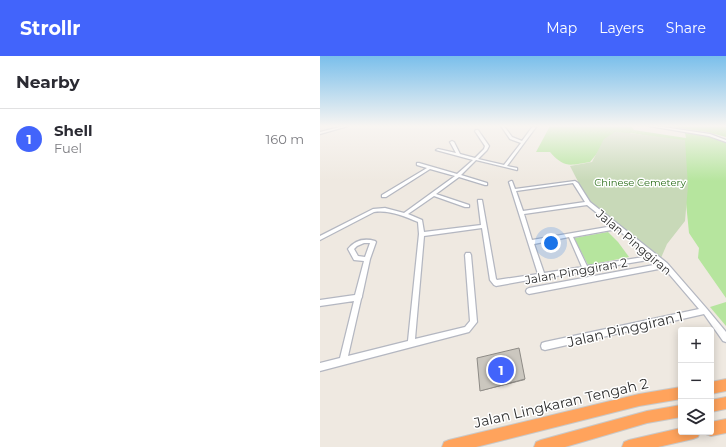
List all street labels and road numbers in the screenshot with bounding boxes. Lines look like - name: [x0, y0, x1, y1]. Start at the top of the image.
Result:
- street label: Jalan Pinggiran: [592, 205, 675, 278]
- street label: Jalan Pinggiran 2: [523, 255, 629, 288]
- street label: Jalan Pinggiran 1: [564, 307, 685, 351]
- street label: Jalan Lingkaran Tengah 2: [471, 374, 650, 432]

